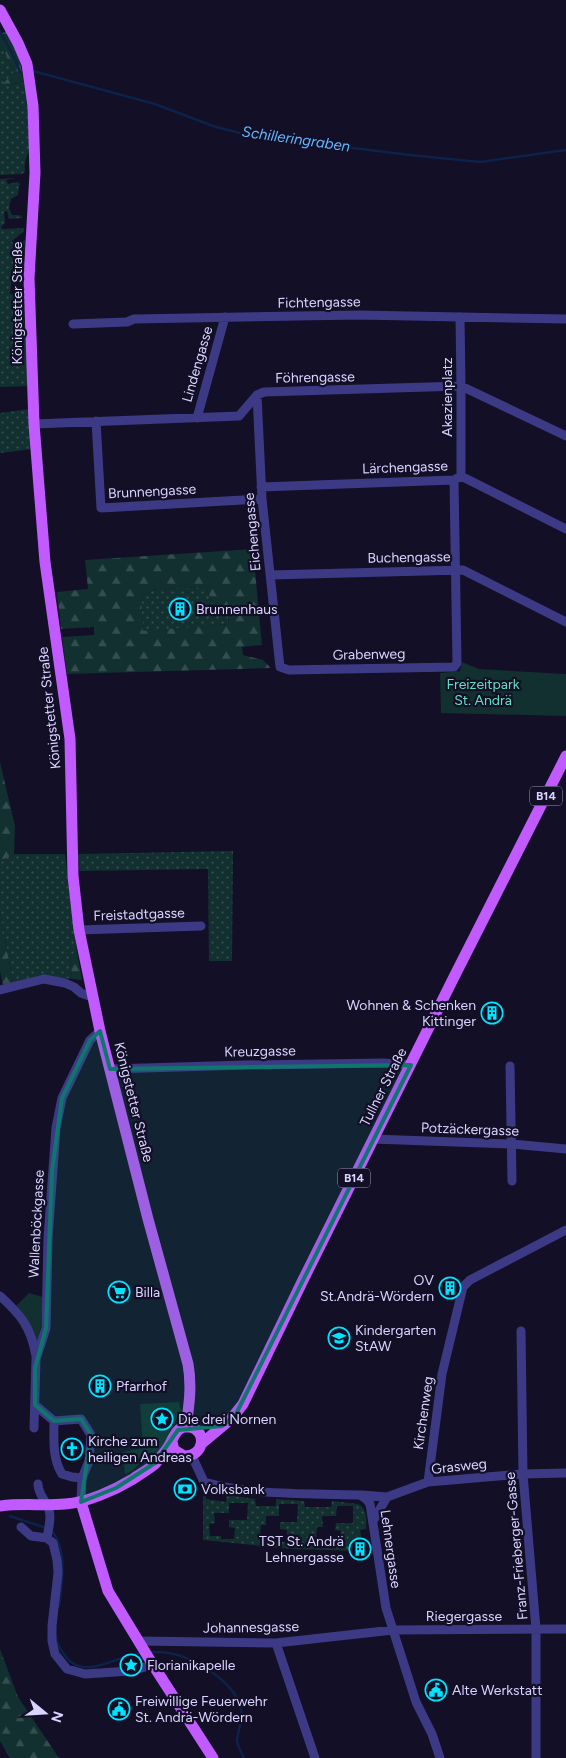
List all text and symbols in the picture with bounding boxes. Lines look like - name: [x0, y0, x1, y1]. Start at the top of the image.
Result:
- water label: Schilleringraben: [241, 122, 351, 156]
- street label: Königstetter Straße: [9, 241, 26, 364]
- street label: Fichtengasse: [277, 293, 361, 312]
- street label: Lindengasse: [179, 324, 217, 404]
- street label: Akazienplatz: [439, 357, 456, 437]
- street label: Föhrengasse: [275, 368, 355, 387]
- street label: Lärchengasse: [362, 457, 449, 477]
- street label: Brunnengasse: [108, 481, 197, 502]
- street label: Eichengasse: [241, 492, 264, 572]
- street label: Buchengasse: [367, 548, 451, 567]
- building icon: Brunnenhaus: [168, 597, 192, 621]
- place label: Brunnenhaus: [196, 601, 277, 618]
- street label: Grabenweg: [332, 645, 406, 664]
- street label: Königstetter Straße: [35, 646, 64, 770]
- park label: Freizeitpark St. Andrä: [446, 676, 520, 709]
- road number: B14: [530, 786, 562, 806]
- street label: Freistadtgasse: [93, 904, 185, 925]
- place label: Wohnen & Schenken Kittinger: [346, 997, 476, 1030]
- building icon: Wohnen & Schenken Kittinger: [480, 1001, 504, 1025]
- street label: Königstetter Straße: [110, 1040, 157, 1164]
- street label: Kreuzgasse: [224, 1042, 296, 1061]
- street label: Tullner Straße: [356, 1045, 411, 1129]
- street label: Potzäckergasse: [421, 1119, 520, 1140]
- road number: B14: [338, 1168, 370, 1188]
- street label: Wallenböckgasse: [25, 1169, 48, 1279]
- place label: OV St.Andrä-Wördern: [320, 1272, 434, 1305]
- building icon: OV St.Andrä-Wördern: [438, 1276, 462, 1300]
- supermarket icon: Billa: [107, 1280, 131, 1304]
- place label: Billa: [135, 1284, 160, 1301]
- place label: Kindergarten StAW: [355, 1322, 436, 1355]
- school or university icon: Kindergarten StAW: [327, 1326, 351, 1350]
- building icon: Pfarrhof: [88, 1374, 112, 1398]
- street label: Kirchenweg: [410, 1375, 437, 1451]
- place label: Pfarrhof: [116, 1378, 168, 1395]
- place icon: Die drei Nornen: [150, 1407, 174, 1431]
- place label: Die drei Nornen: [178, 1411, 276, 1428]
- place label: Kirche zum heiligen Andreas: [88, 1433, 192, 1466]
- church icon: Kirche zum heiligen Andreas: [60, 1437, 84, 1461]
- street label: Grasweg: [430, 1455, 488, 1478]
- street label: Franz-Frieberger-Gasse: [502, 1471, 531, 1621]
- bank icon: Volksbank: [173, 1477, 197, 1501]
- place label: Volksbank: [201, 1481, 265, 1498]
- street label: Lehnergasse: [377, 1509, 404, 1590]
- place label: TST St. Andrä Lehnergasse: [259, 1533, 344, 1566]
- building icon: TST St. Andrä Lehnergasse: [348, 1537, 372, 1561]
- street label: Riegergasse: [426, 1608, 503, 1625]
- street label: Johannesgasse: [203, 1618, 300, 1637]
- place icon: Florianikapelle: [119, 1653, 143, 1677]
- place label: Florianikapelle: [147, 1657, 236, 1674]
- public building icon: Alte Werkstatt: [424, 1678, 448, 1702]
- place label: Alte Werkstatt: [452, 1682, 542, 1699]
- north arrow: [20, 1688, 70, 1738]
- place label: Freiwillige Feuerwehr St. Andrä-Wördern: [135, 1693, 268, 1726]
- public building icon: Freiwillige Feuerwehr St. Andrä-Wördern: [107, 1697, 131, 1721]
- text: N: [47, 1709, 67, 1725]

